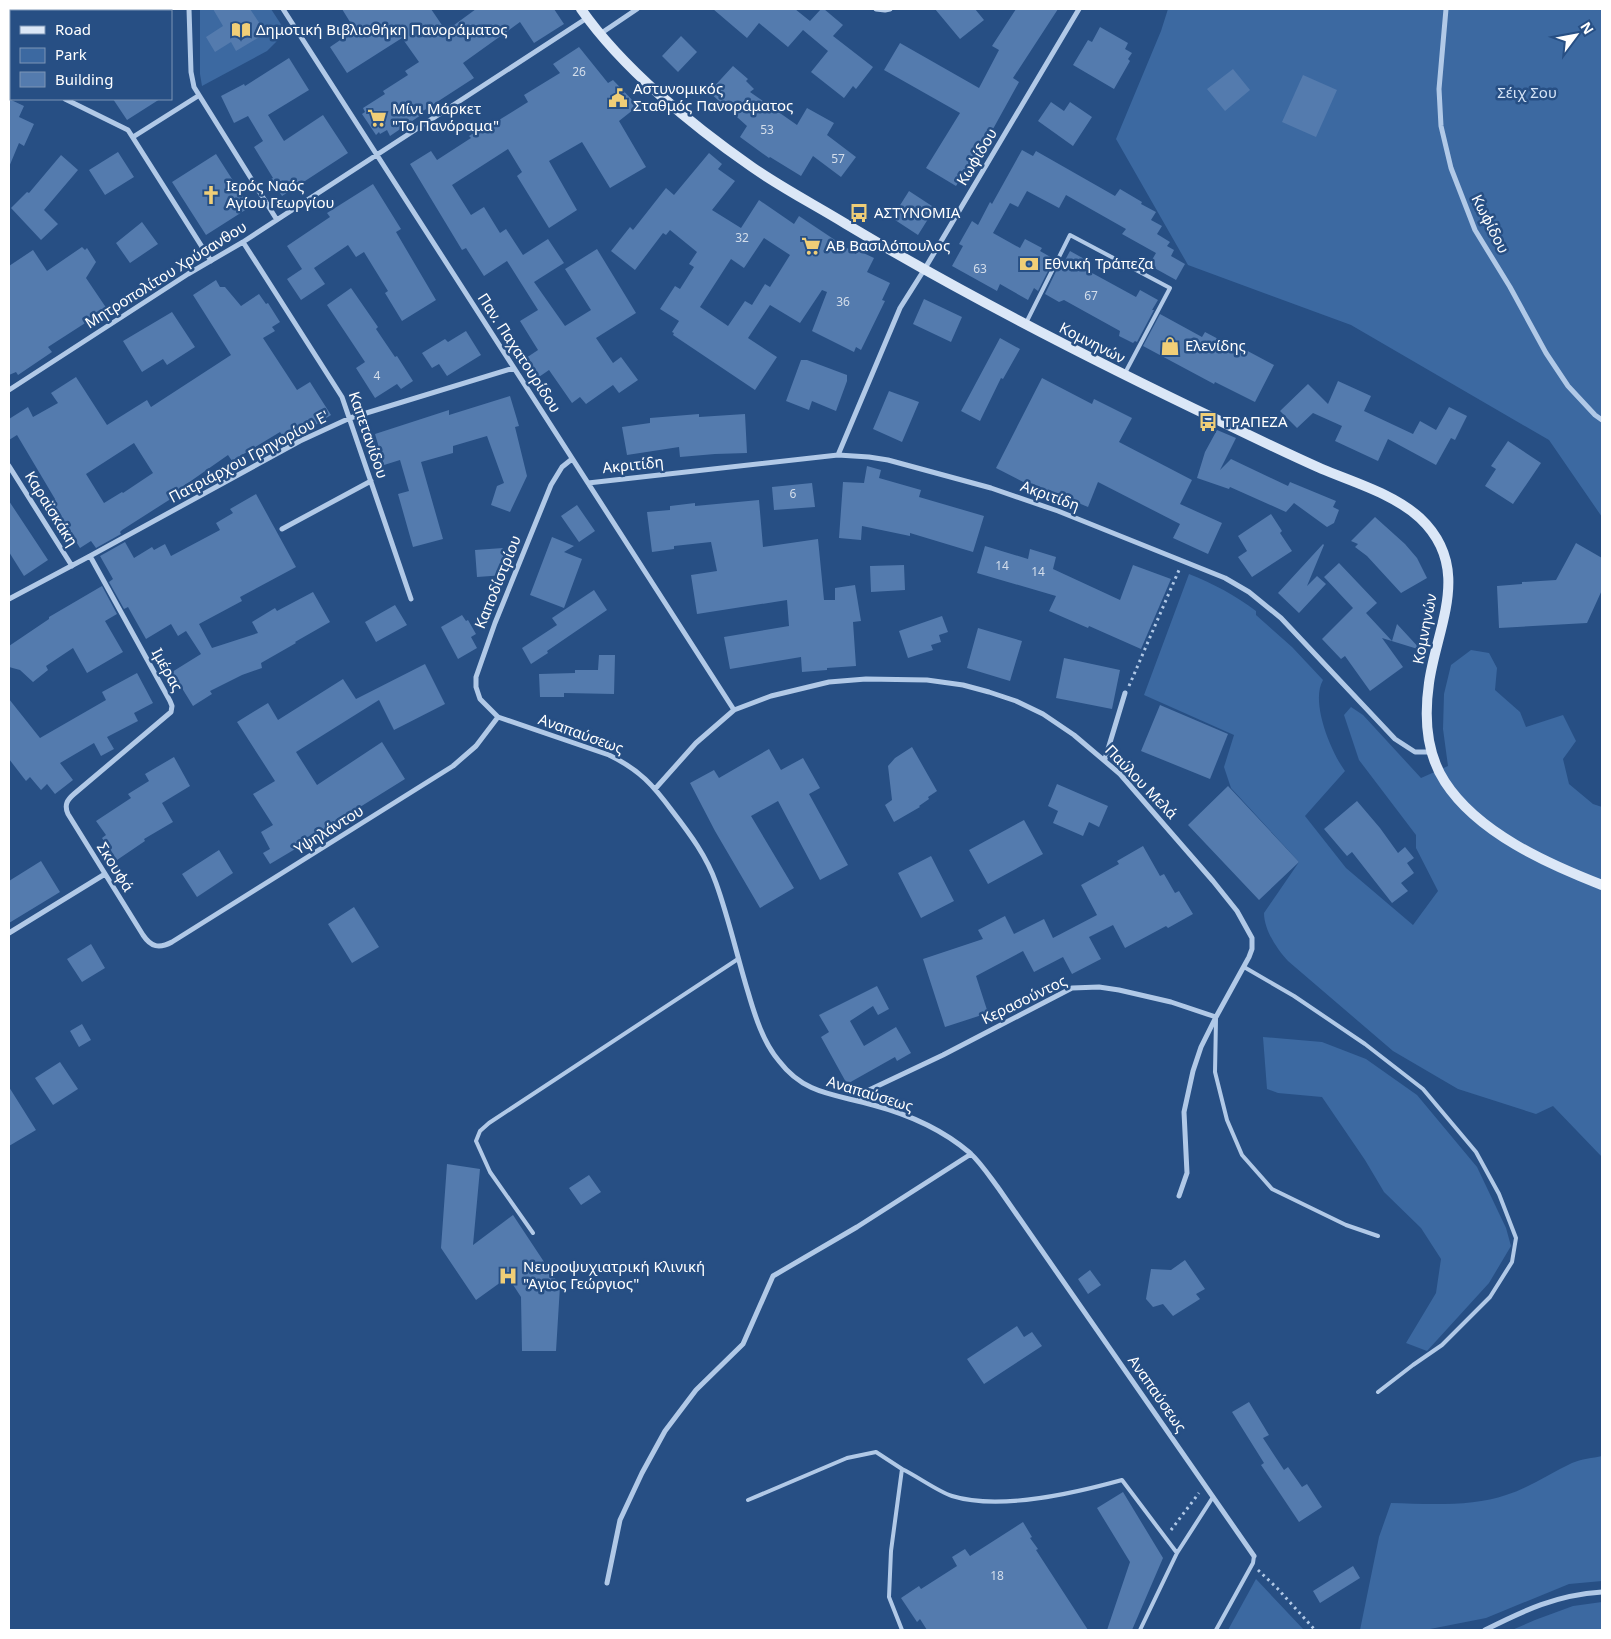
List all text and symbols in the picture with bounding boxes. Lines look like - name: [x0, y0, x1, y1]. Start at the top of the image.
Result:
- legend: [10, 10, 172, 100]
- north arrow: [1551, 10, 1601, 60]
- text: N: [1576, 18, 1599, 38]
- text: Road: [55, 19, 91, 39]
- library icon: Δημοτική Βιβλιοθήκη Πανοράματος: [230, 19, 252, 41]
- place label: Δημοτική Βιβλιοθήκη Πανοράματος: [256, 19, 508, 39]
- text: Park: [55, 44, 87, 64]
- house number: 26: [572, 63, 586, 80]
- text: Building: [55, 69, 113, 89]
- place label: Αστυνομικός Σταθμός Πανοράματος: [633, 78, 793, 115]
- park label: Σέιχ Σου: [1497, 82, 1557, 102]
- public building icon: Αστυνομικός Σταθμός Πανοράματος: [607, 87, 629, 109]
- place label: Μίνι Μάρκετ "Το Πανόραμα": [392, 98, 499, 135]
- supermarket icon: Μίνι Μάρκετ "Το Πανόραμα": [366, 107, 388, 129]
- house number: 53: [760, 121, 774, 138]
- street label: Κωφίδου: [951, 124, 1001, 189]
- house number: 57: [831, 150, 845, 167]
- place label: Ιερός Ναός Αγίου Γεωργίου: [226, 175, 334, 212]
- church icon: Ιερός Ναός Αγίου Γεωργίου: [200, 184, 222, 206]
- street label: Κωφίδου: [1468, 191, 1514, 256]
- bus stop icon: ΑΣΤΥΝΟΜΙΑ: [848, 202, 870, 224]
- place label: ΑΣΤΥΝΟΜΙΑ: [874, 202, 961, 222]
- street label: Μητροπολίτου Χρύσανθου: [81, 216, 250, 332]
- house number: 32: [735, 229, 749, 246]
- supermarket icon: ΑΒ Βασιλόπουλος: [800, 235, 822, 257]
- place label: ΑΒ Βασιλόπουλος: [826, 235, 950, 255]
- bank icon: Εθνική Τράπεζα: [1018, 253, 1040, 275]
- place label: Εθνική Τράπεζα: [1044, 253, 1154, 273]
- house number: 63: [973, 260, 987, 277]
- house number: 67: [1084, 287, 1098, 304]
- street label: Παν. Παχατουρίδου: [474, 289, 566, 416]
- house number: 36: [836, 293, 850, 310]
- street label: Κομνηνών: [1056, 317, 1129, 367]
- shop icon: Ελενίδης: [1159, 335, 1181, 357]
- place label: Ελενίδης: [1185, 335, 1246, 355]
- house number: 4: [374, 367, 381, 384]
- street label: Καπετανίδου: [345, 388, 393, 481]
- street label: Πατριάρχου Γρηγορίου Ε': [165, 405, 332, 507]
- bus stop icon: ΤΡΑΠΕΖΑ: [1197, 411, 1219, 433]
- place label: ΤΡΑΠΕΖΑ: [1223, 411, 1288, 431]
- street label: Ακριτίδη: [601, 451, 664, 477]
- street label: Καραϊσκάκη: [21, 467, 83, 550]
- street label: Ακριτίδη: [1018, 475, 1083, 515]
- house number: 6: [790, 485, 797, 502]
- street label: Καποδίστρίου: [469, 532, 525, 631]
- house number: 14: [995, 557, 1009, 574]
- house number: 14: [1031, 563, 1045, 580]
- street label: Κομνηνών: [1407, 592, 1441, 666]
- street label: Ιμέρας: [148, 644, 188, 695]
- street label: Αναπαύσεως: [536, 708, 627, 758]
- street label: Παύλου Μελά: [1101, 740, 1183, 823]
- street label: Υψηλάντου: [290, 800, 367, 858]
- street label: Σκουφά: [93, 838, 139, 896]
- street label: Κερασούντος: [978, 970, 1069, 1028]
- street label: Αναπαύσεως: [825, 1070, 916, 1116]
- place label: Νευροψυχιατρική Κλινική "Αγιος Γεώργιος": [523, 1256, 705, 1293]
- hospital icon: Νευροψυχιατρική Κλινική "Αγιος Γεώργιος": [497, 1265, 519, 1287]
- street label: Αναπαύσεως: [1124, 1351, 1192, 1436]
- house number: 18: [990, 1567, 1004, 1584]

